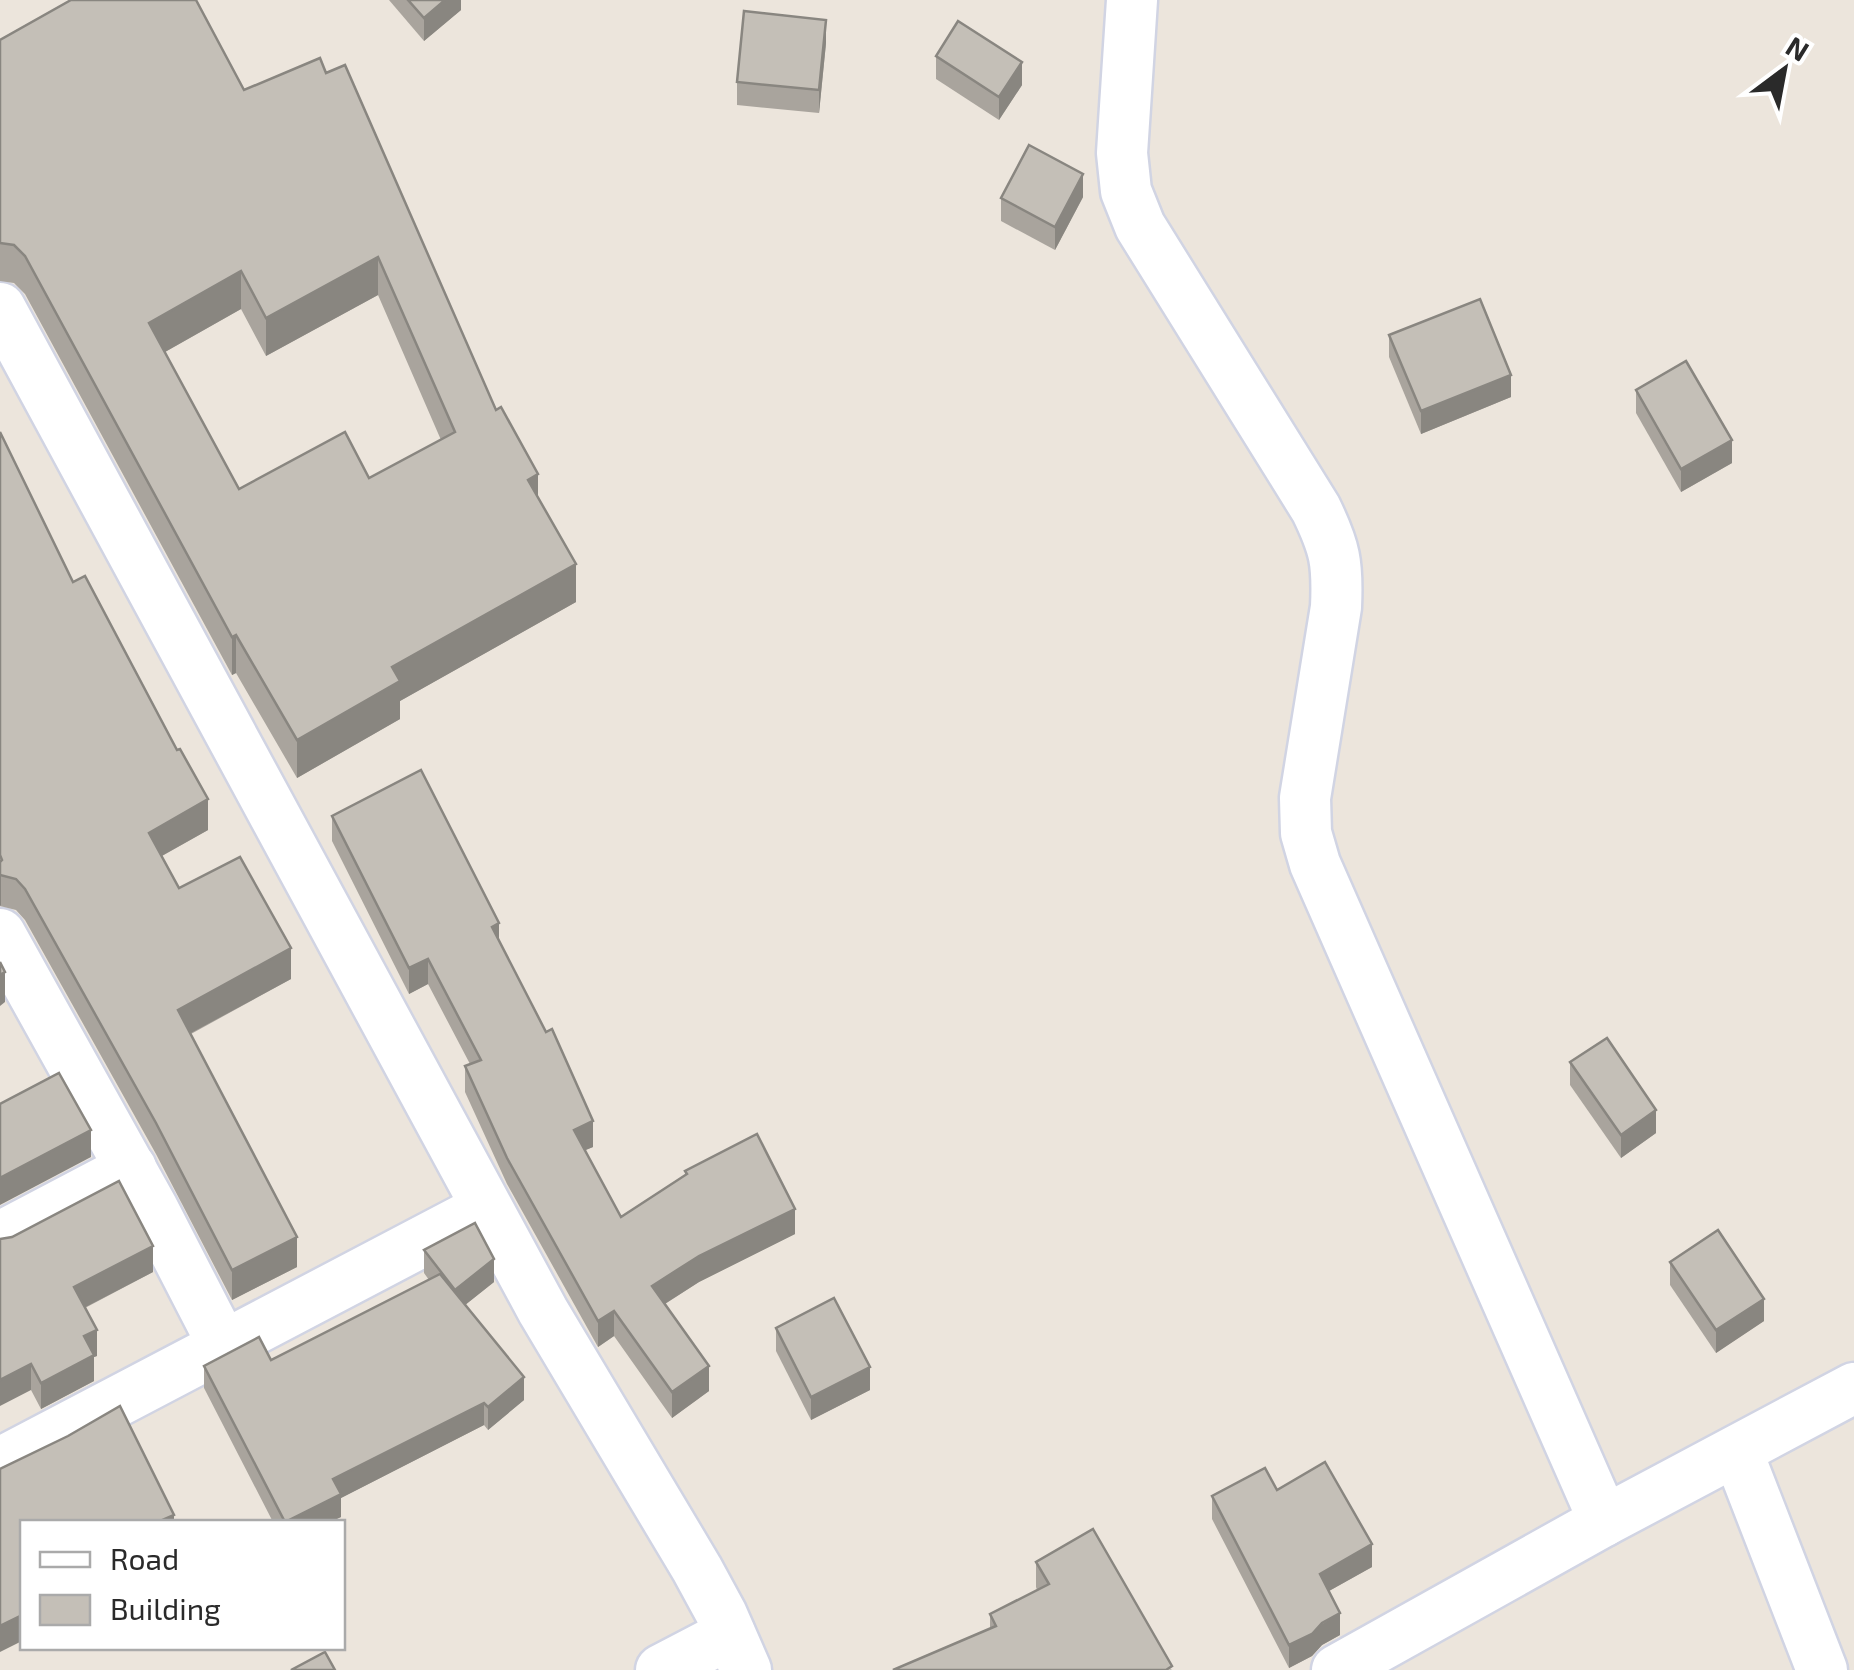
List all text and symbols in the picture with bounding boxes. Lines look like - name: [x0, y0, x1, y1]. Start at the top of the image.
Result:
- north arrow: [1734, 20, 1834, 120]
- text: N: [1780, 28, 1815, 68]
- legend: [20, 1520, 345, 1650]
- text: Road: [110, 1540, 179, 1576]
- text: Building: [110, 1590, 221, 1626]

